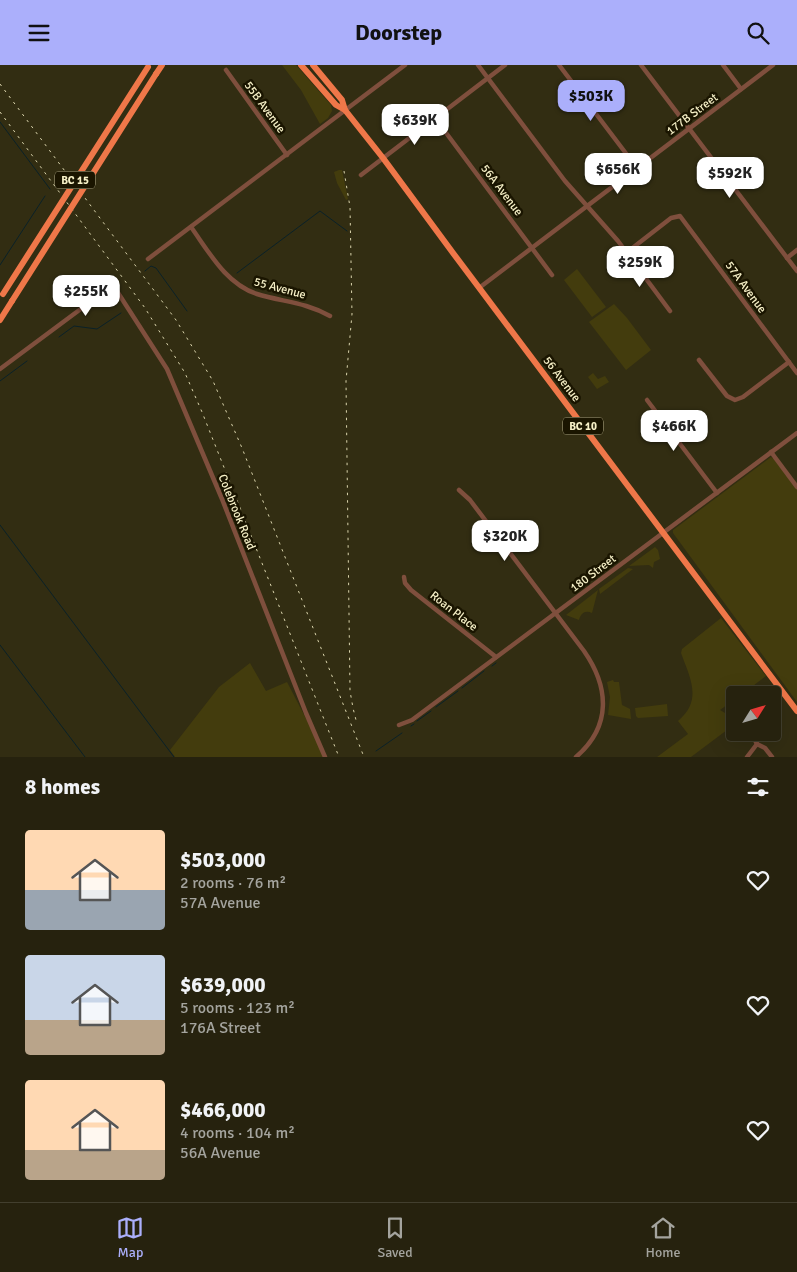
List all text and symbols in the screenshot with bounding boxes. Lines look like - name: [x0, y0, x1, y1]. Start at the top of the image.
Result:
- icon: menu: [25, 19, 53, 47]
- text: Doorstep: [355, 19, 442, 46]
- icon: search: [744, 19, 772, 47]
- street label: 55B Avenue: [241, 78, 288, 136]
- pin: $503K: [556, 80, 626, 122]
- text: $503K: [569, 86, 613, 106]
- street label: 177B Street: [664, 90, 721, 139]
- pin: $639K: [380, 103, 450, 146]
- text: $639K: [393, 110, 437, 130]
- pin: $656K: [583, 153, 653, 195]
- pin: $592K: [695, 157, 765, 199]
- text: $656K: [596, 159, 640, 179]
- street label: 56A Avenue: [477, 162, 526, 219]
- text: $592K: [708, 163, 752, 183]
- road number: BC 15: [55, 171, 95, 189]
- pin: $259K: [605, 245, 675, 288]
- text: $259K: [618, 252, 662, 272]
- street label: 57A Avenue: [722, 258, 769, 316]
- street label: 55 Avenue: [252, 274, 307, 303]
- pin: $255K: [51, 275, 121, 317]
- text: $255K: [64, 281, 108, 301]
- street label: 56 Avenue: [540, 354, 584, 405]
- pin: $466K: [639, 409, 709, 452]
- text: $466K: [652, 416, 696, 436]
- road number: BC 10: [563, 417, 603, 435]
- street label: Colebrook Road: [215, 472, 259, 552]
- pin: $320K: [470, 519, 540, 562]
- text: $320K: [483, 526, 527, 546]
- street label: 180 Street: [567, 551, 619, 595]
- street label: Roan Place: [427, 588, 481, 635]
- north arrow: [726, 686, 781, 741]
- map controls: [726, 686, 781, 741]
- icon: filters: [744, 773, 772, 801]
- text: 8 homes: [25, 774, 100, 800]
- text: $503,000: [180, 847, 266, 873]
- icon: home: [65, 850, 125, 910]
- icon: heart: [744, 866, 772, 894]
- text: 2 rooms · 76 m²: [180, 873, 286, 893]
- text: 57A Avenue: [180, 893, 261, 913]
- text: $639,000: [180, 972, 266, 998]
- icon: home: [65, 975, 125, 1035]
- icon: heart: [744, 991, 772, 1019]
- text: 5 rooms · 123 m²: [180, 998, 295, 1018]
- text: 176A Street: [180, 1018, 261, 1038]
- text: $466,000: [180, 1097, 266, 1123]
- icon: home: [65, 1100, 125, 1160]
- icon: heart: [744, 1116, 772, 1144]
- text: 4 rooms · 104 m²: [180, 1123, 295, 1143]
- text: 56A Avenue: [180, 1143, 261, 1163]
- tab: Map: [116, 1214, 144, 1261]
- tab: Saved: [377, 1214, 413, 1261]
- tab: Home: [646, 1214, 681, 1261]

